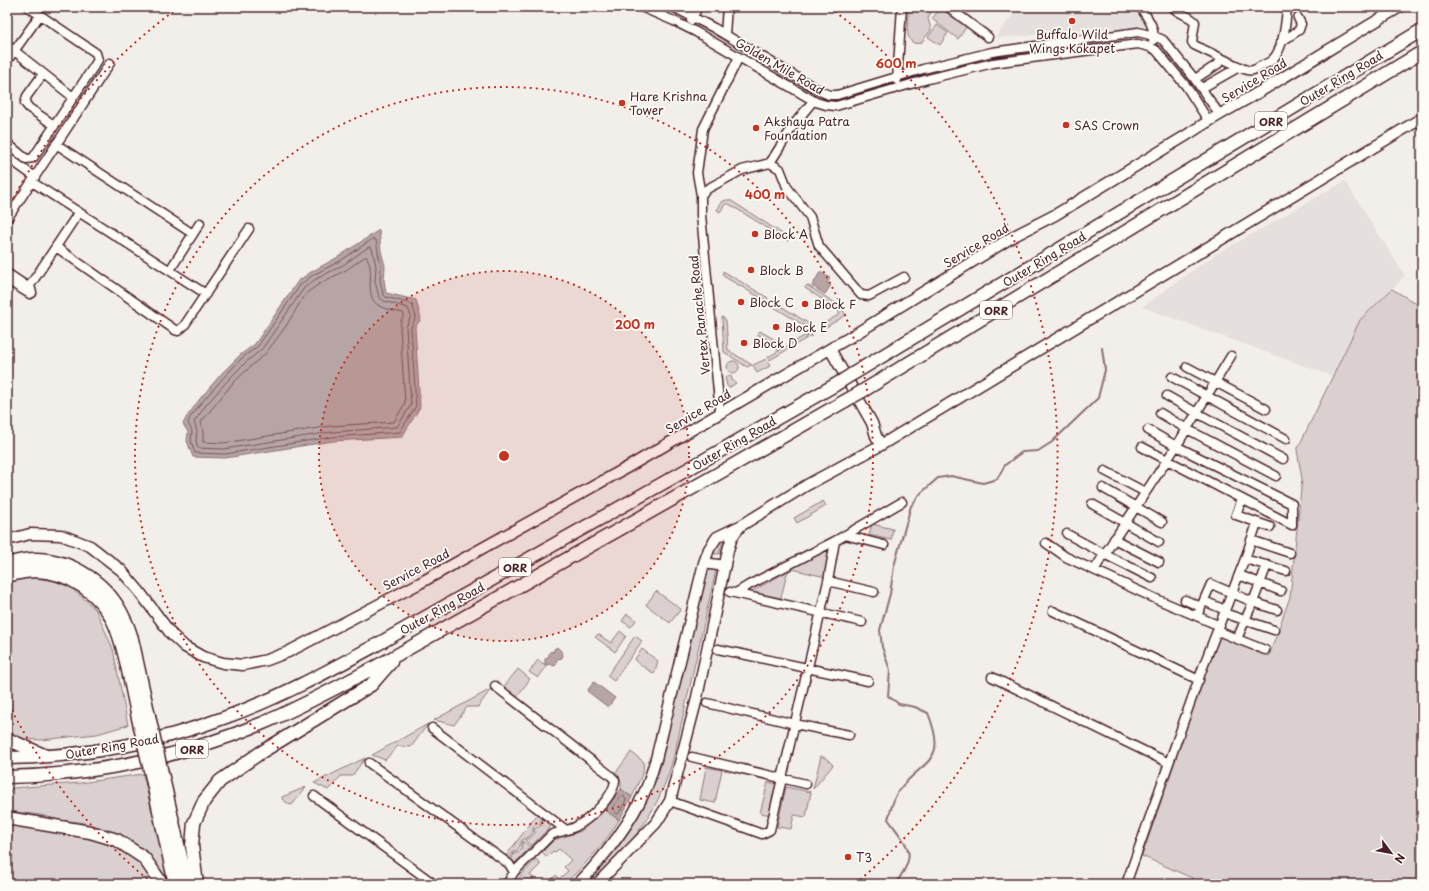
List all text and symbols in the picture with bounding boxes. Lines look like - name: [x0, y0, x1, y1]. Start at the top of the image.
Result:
- marker: Buffalo Wild Wings Kokapet: [1067, 16, 1077, 26]
- place label: Buffalo Wild Wings Kokapet: [1029, 25, 1115, 57]
- street label: Golden Mile Road: [732, 33, 828, 99]
- street label: Outer Ring Road: [1296, 46, 1386, 110]
- street label: Service Road: [1218, 53, 1290, 107]
- text: 600 m: [876, 54, 916, 72]
- place label: Hare Krishna Tower: [630, 87, 708, 119]
- marker: Hare Krishna Tower: [617, 98, 627, 108]
- place label: Akshaya Patra Foundation: [764, 112, 851, 144]
- road number: ORR: [1255, 112, 1287, 130]
- place label: SAS Crown: [1074, 116, 1139, 134]
- marker: SAS Crown: [1061, 120, 1071, 130]
- marker: Akshaya Patra Foundation: [751, 123, 761, 133]
- text: 400 m: [745, 185, 785, 203]
- street label: Service Road: [940, 218, 1012, 272]
- place label: Block A: [763, 225, 808, 243]
- street label: Outer Ring Road: [999, 227, 1089, 291]
- marker: Block A: [750, 229, 760, 239]
- street label: Vertex Panache Road: [684, 254, 714, 376]
- place label: Block B: [759, 261, 804, 279]
- marker: Block B: [746, 265, 756, 275]
- place label: Block C: [749, 293, 794, 311]
- place label: Block F: [813, 295, 856, 313]
- marker: Block C: [736, 297, 746, 307]
- marker: Block F: [800, 299, 810, 309]
- road number: ORR: [980, 301, 1012, 319]
- text: 200 m: [615, 315, 655, 333]
- place label: Block E: [784, 318, 828, 336]
- marker: Block E: [771, 322, 781, 332]
- place label: Block D: [752, 334, 798, 352]
- marker: Block D: [739, 338, 749, 348]
- street label: Service Road: [662, 384, 734, 438]
- street label: Outer Ring Road: [689, 412, 779, 474]
- centre of rings: [497, 449, 511, 463]
- street label: Service Road: [379, 544, 453, 594]
- road number: ORR: [499, 558, 531, 576]
- street label: Outer Ring Road: [396, 577, 488, 639]
- street label: Outer Ring Road: [64, 729, 160, 763]
- road number: ORR: [176, 740, 208, 758]
- north arrow: [1371, 833, 1411, 873]
- place label: T3: [856, 848, 872, 866]
- text: N: [1390, 850, 1409, 867]
- marker: T3: [843, 852, 853, 862]

